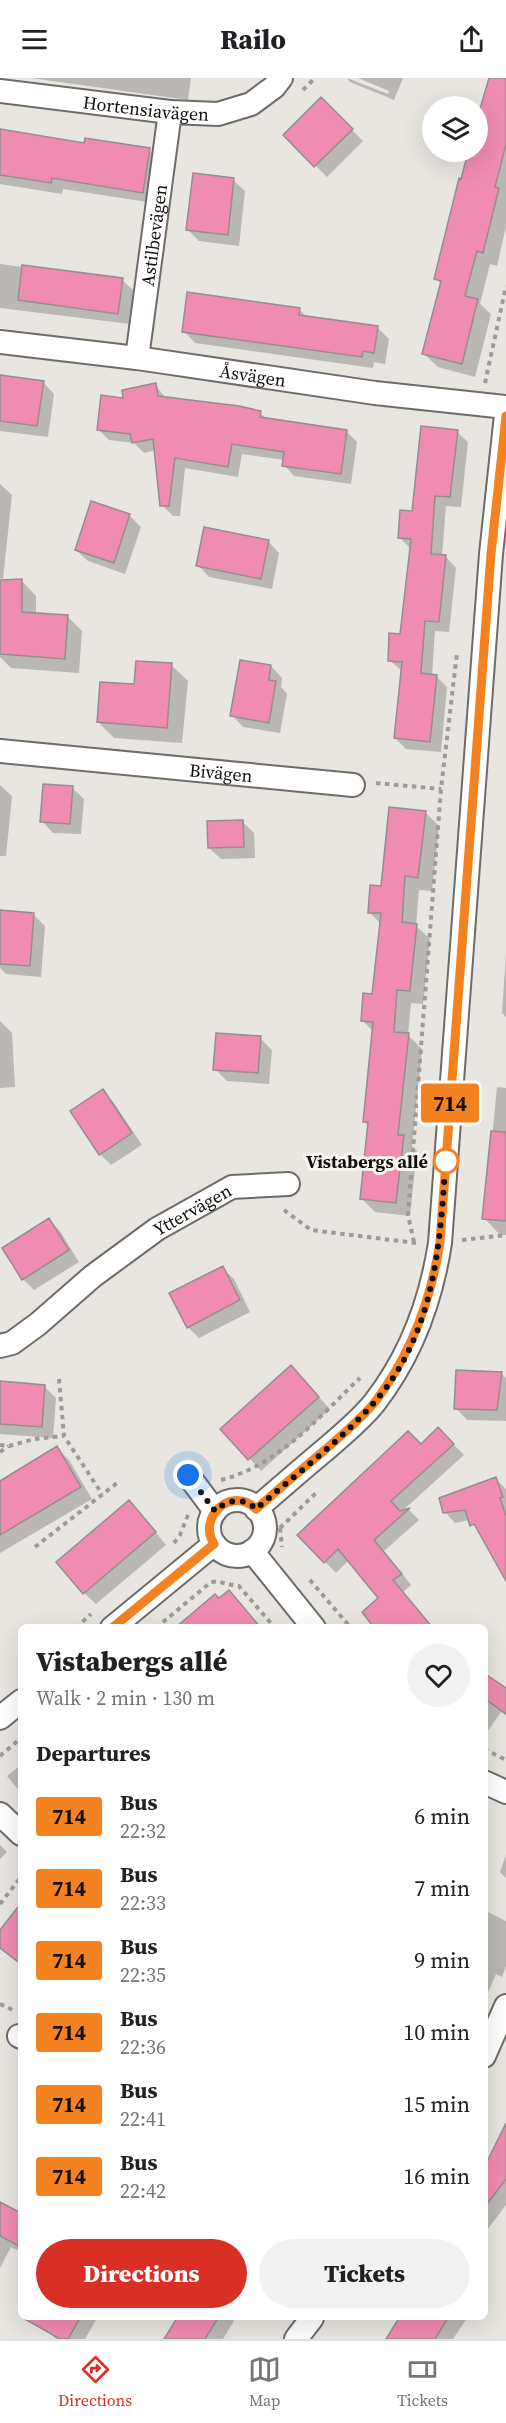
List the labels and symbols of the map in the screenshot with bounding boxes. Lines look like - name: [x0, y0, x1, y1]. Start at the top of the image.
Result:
- street label: Hortensiavägen: [81, 89, 210, 126]
- street label: Astilbevägen: [134, 182, 173, 288]
- street label: Åsvägen: [218, 358, 288, 392]
- street label: Bivägen: [188, 757, 254, 788]
- line badge: 714: [416, 1084, 484, 1122]
- marker: Vistabergs allé: [433, 1148, 459, 1174]
- place label: Vistabergs allé: [306, 1149, 428, 1174]
- street label: Yttervägen: [148, 1177, 236, 1241]
- your location: [173, 1460, 203, 1490]

